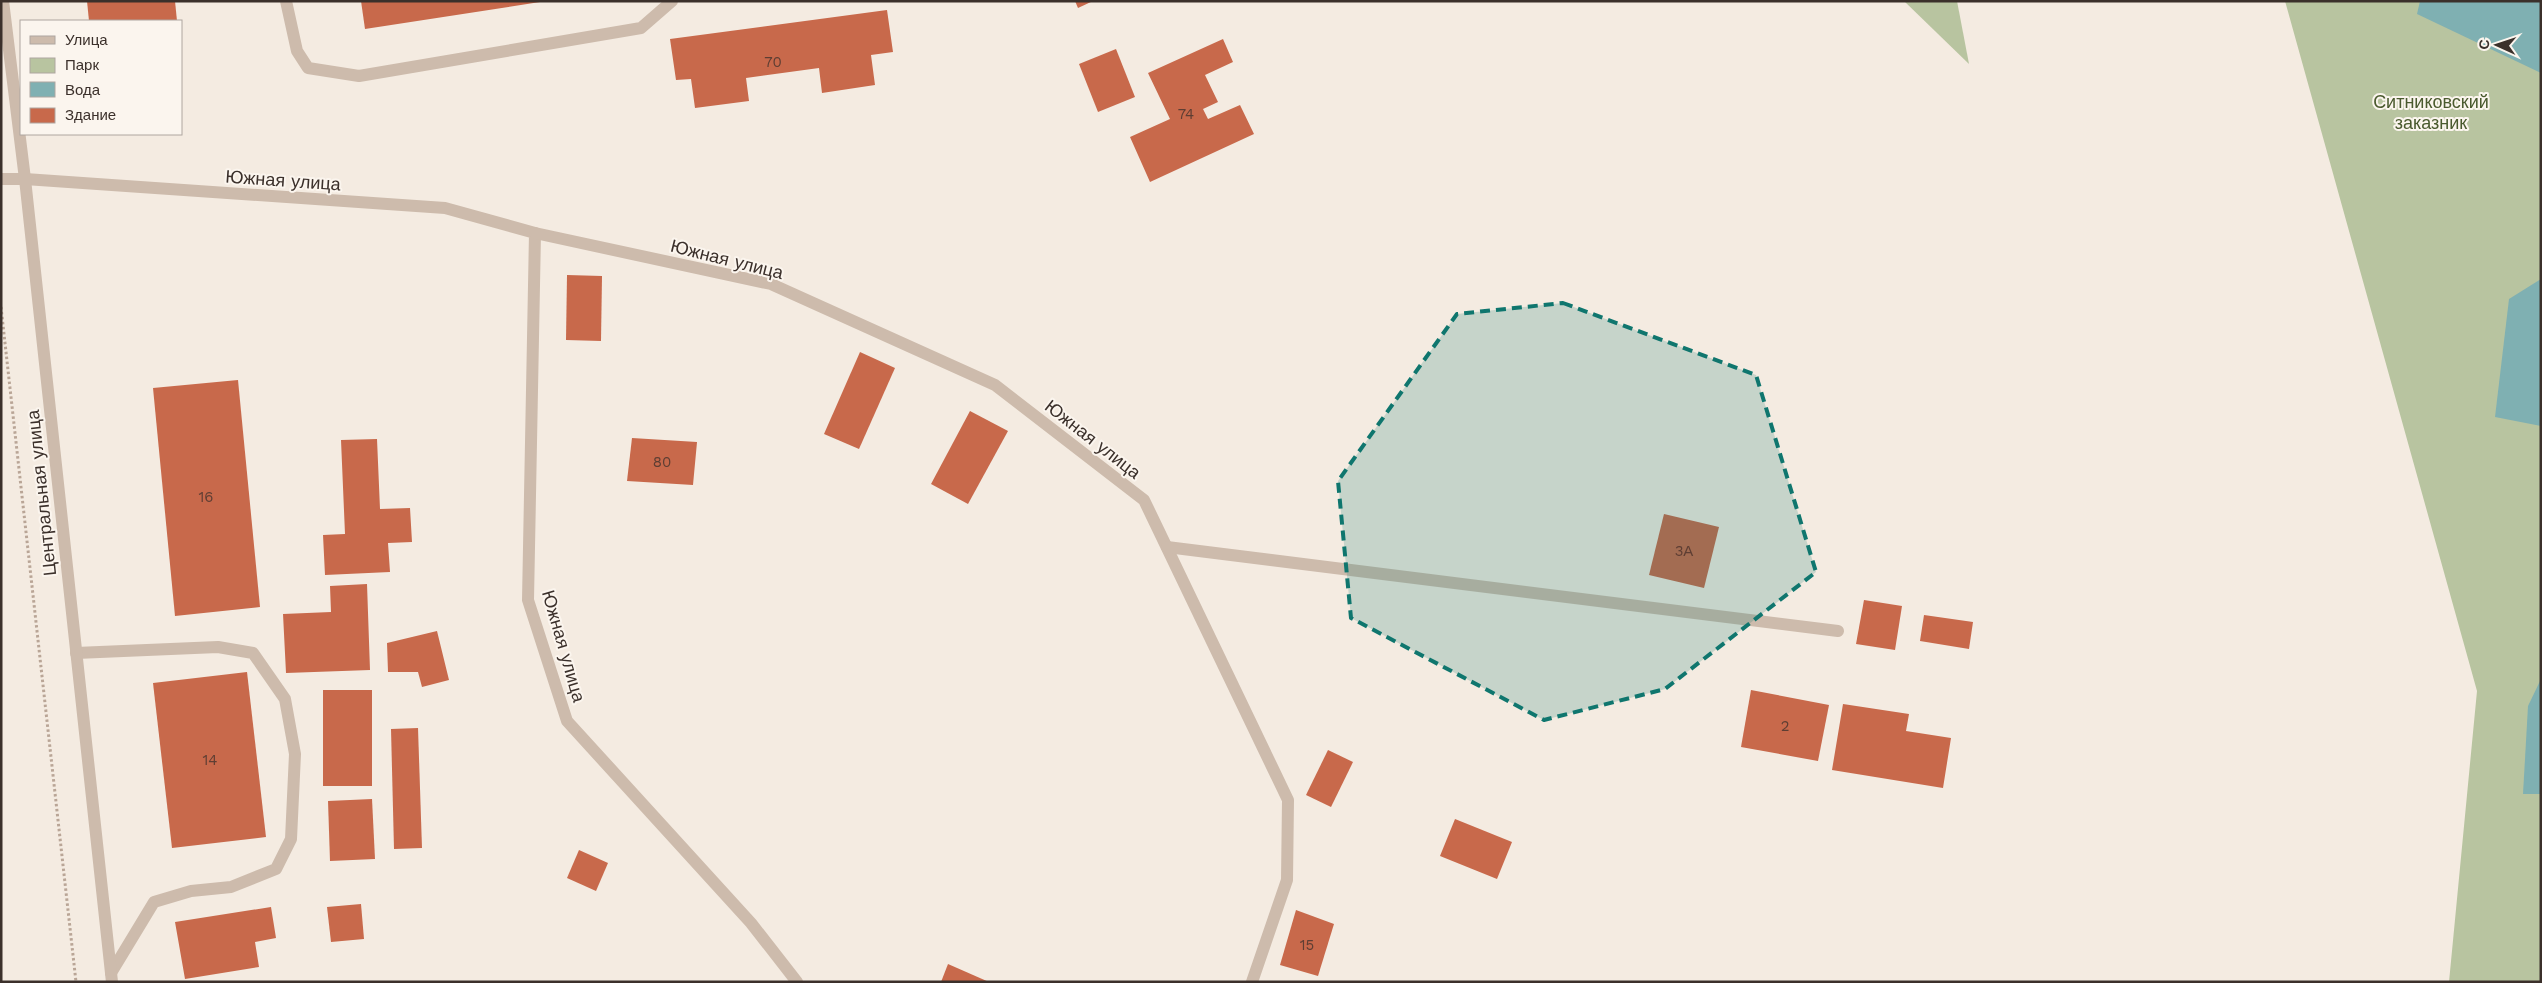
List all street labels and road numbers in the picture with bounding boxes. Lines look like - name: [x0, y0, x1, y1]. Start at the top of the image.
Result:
- street label: Южная улица: [225, 165, 342, 195]
- street label: Южная улица: [668, 235, 787, 283]
- street label: Южная улица: [1041, 395, 1146, 483]
- street label: Центральная улица: [22, 408, 60, 577]
- street label: Южная улица: [538, 588, 590, 705]

